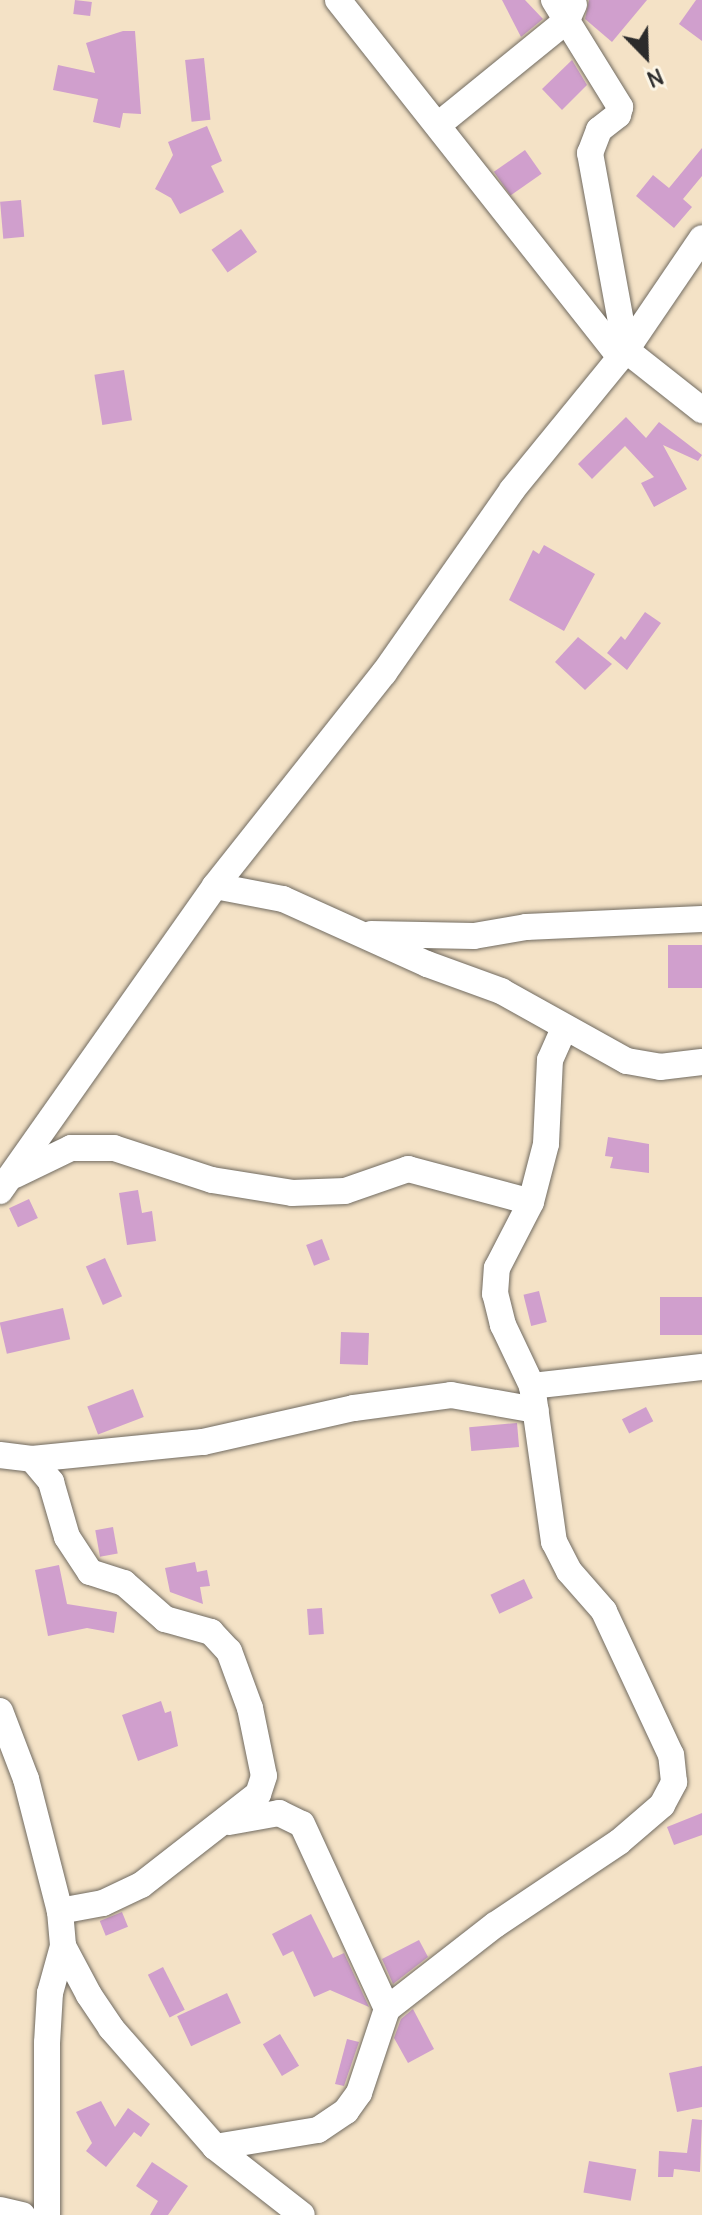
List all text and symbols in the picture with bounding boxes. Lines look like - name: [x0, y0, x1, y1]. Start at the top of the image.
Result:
- north arrow: [606, 16, 686, 96]
- text: N: [643, 62, 668, 94]

